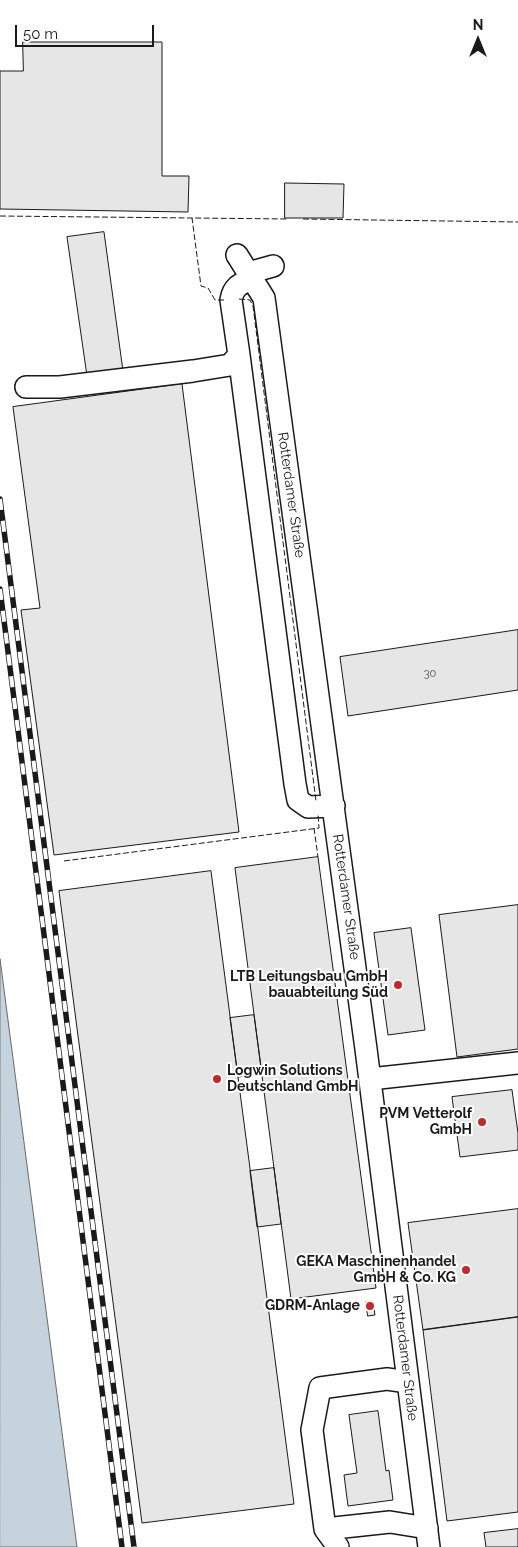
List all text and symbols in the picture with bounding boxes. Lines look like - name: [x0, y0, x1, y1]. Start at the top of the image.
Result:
- scale bar: [18, 15, 156, 47]
- north arrow: [453, 15, 503, 65]
- text: N: [473, 17, 483, 33]
- text: 50 m: [23, 25, 58, 43]
- street label: Rotterdamer Straße: [274, 431, 308, 559]
- house number: 30: [424, 667, 436, 681]
- street label: Rotterdamer Straße: [329, 833, 363, 961]
- place label: LTB Leitungsbau GmbH bauabteilung Süd: [230, 969, 388, 1002]
- marker: LTB Leitungsbau GmbH bauabteilung Süd: [392, 979, 404, 991]
- place label: Logwin Solutions Deutschland GmbH: [227, 1063, 358, 1096]
- marker: Logwin Solutions Deutschland GmbH: [211, 1073, 223, 1085]
- place label: PVM Vetterolf GmbH: [379, 1106, 472, 1138]
- marker: PVM Vetterolf GmbH: [476, 1116, 488, 1128]
- place label: GEKA Maschinenhandel GmbH & Co. KG: [296, 1254, 456, 1286]
- marker: GEKA Maschinenhandel GmbH & Co. KG: [460, 1264, 472, 1276]
- street label: Rotterdamer Straße: [389, 1294, 421, 1422]
- place label: GDRM-Anlage: [265, 1298, 360, 1314]
- marker: GDRM-Anlage: [364, 1300, 376, 1312]

